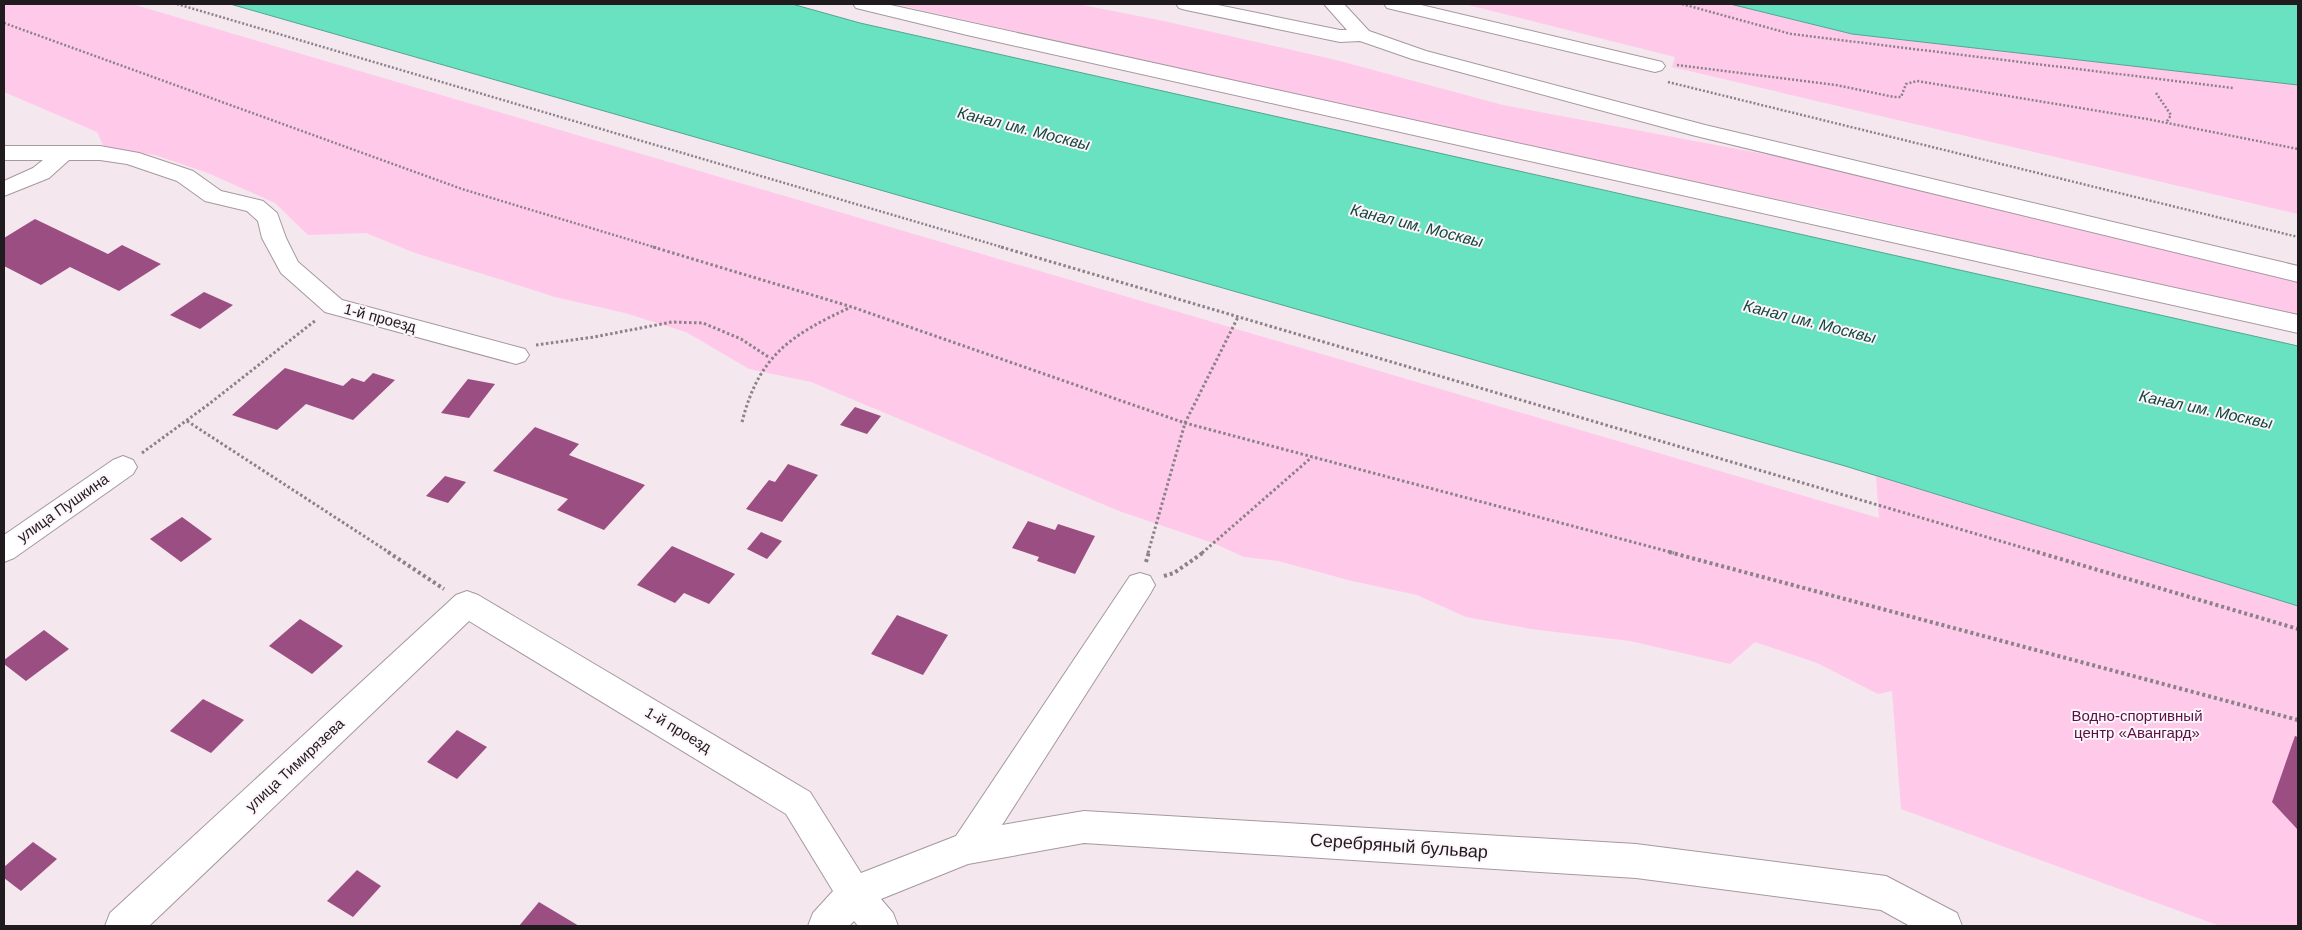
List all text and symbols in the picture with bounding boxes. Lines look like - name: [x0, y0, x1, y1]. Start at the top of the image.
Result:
- water label: Канал им. Москвы: [956, 104, 1092, 153]
- water label: Канал им. Москвы: [1349, 201, 1485, 250]
- water label: Канал им. Москвы: [1742, 297, 1878, 346]
- street label: 1-й проезд: [342, 300, 418, 335]
- water label: Канал им. Москвы: [2138, 387, 2274, 432]
- street label: улица Пушкина: [14, 469, 112, 545]
- street label: 1-й проезд: [642, 703, 715, 756]
- park label: Водно-спортивный центр «Авангард»: [2071, 707, 2203, 741]
- street label: улица Тимирязева: [242, 714, 348, 815]
- street label: Серебряный бульвар: [1309, 830, 1489, 862]

